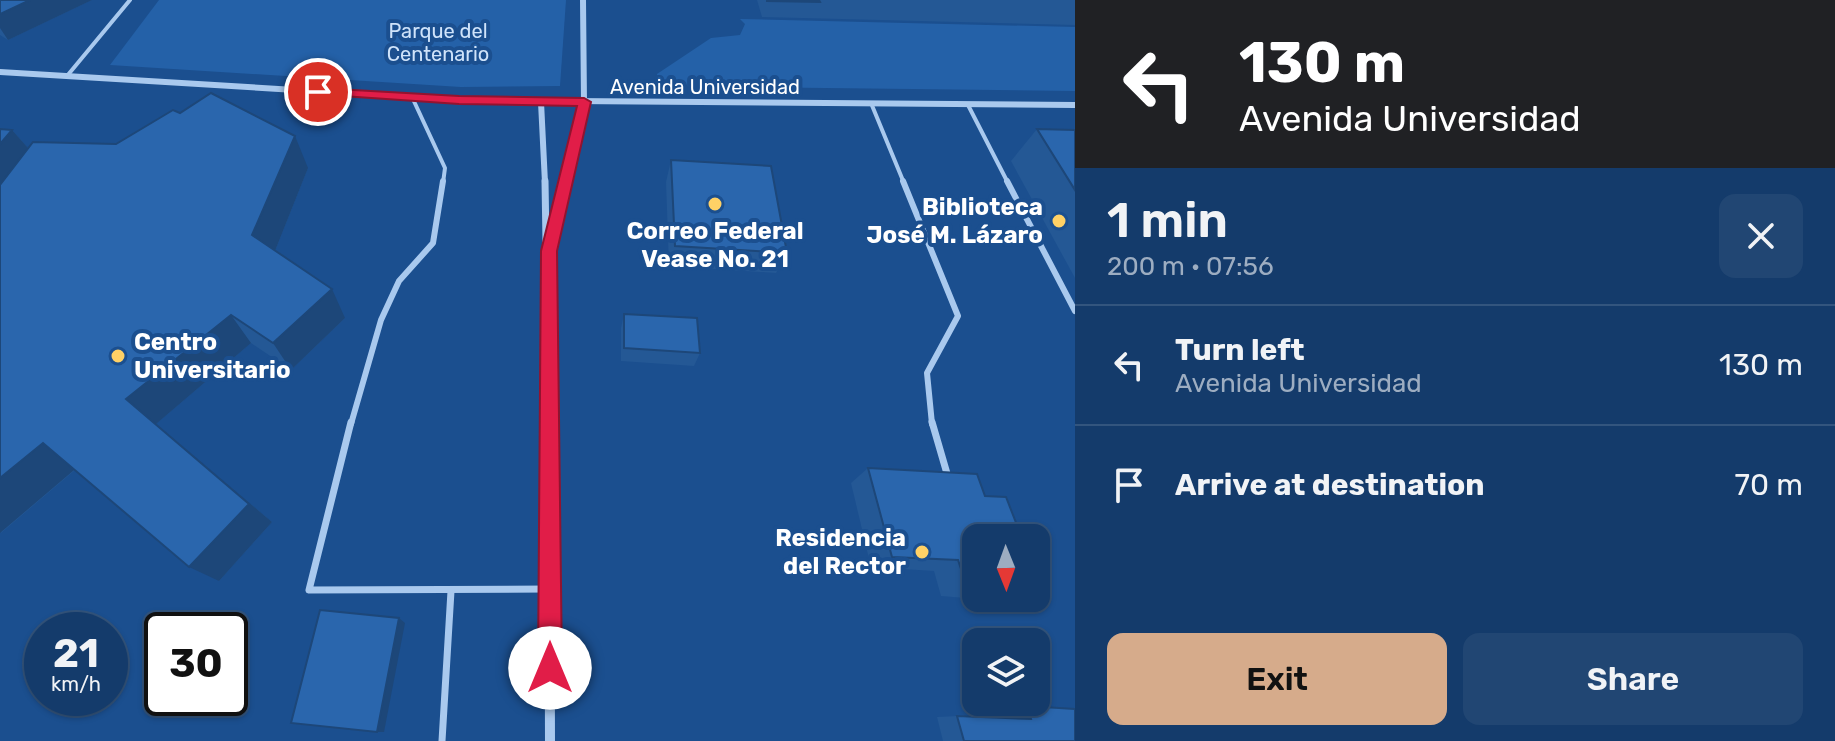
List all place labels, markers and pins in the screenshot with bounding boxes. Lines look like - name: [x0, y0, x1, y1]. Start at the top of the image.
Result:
- pin: [284, 58, 352, 126]
- place label: Biblioteca José M. Lázaro: [867, 193, 1043, 249]
- marker: Correo Federal Vease No. 21: [706, 195, 724, 213]
- marker: Biblioteca José M. Lázaro: [1050, 212, 1068, 230]
- place label: Correo Federal Vease No. 21: [626, 217, 804, 273]
- place label: Centro Universitario: [134, 328, 291, 384]
- marker: Centro Universitario: [109, 347, 127, 365]
- place label: Residencia del Rector: [775, 524, 906, 580]
- marker: Residencia del Rector: [913, 543, 931, 561]

